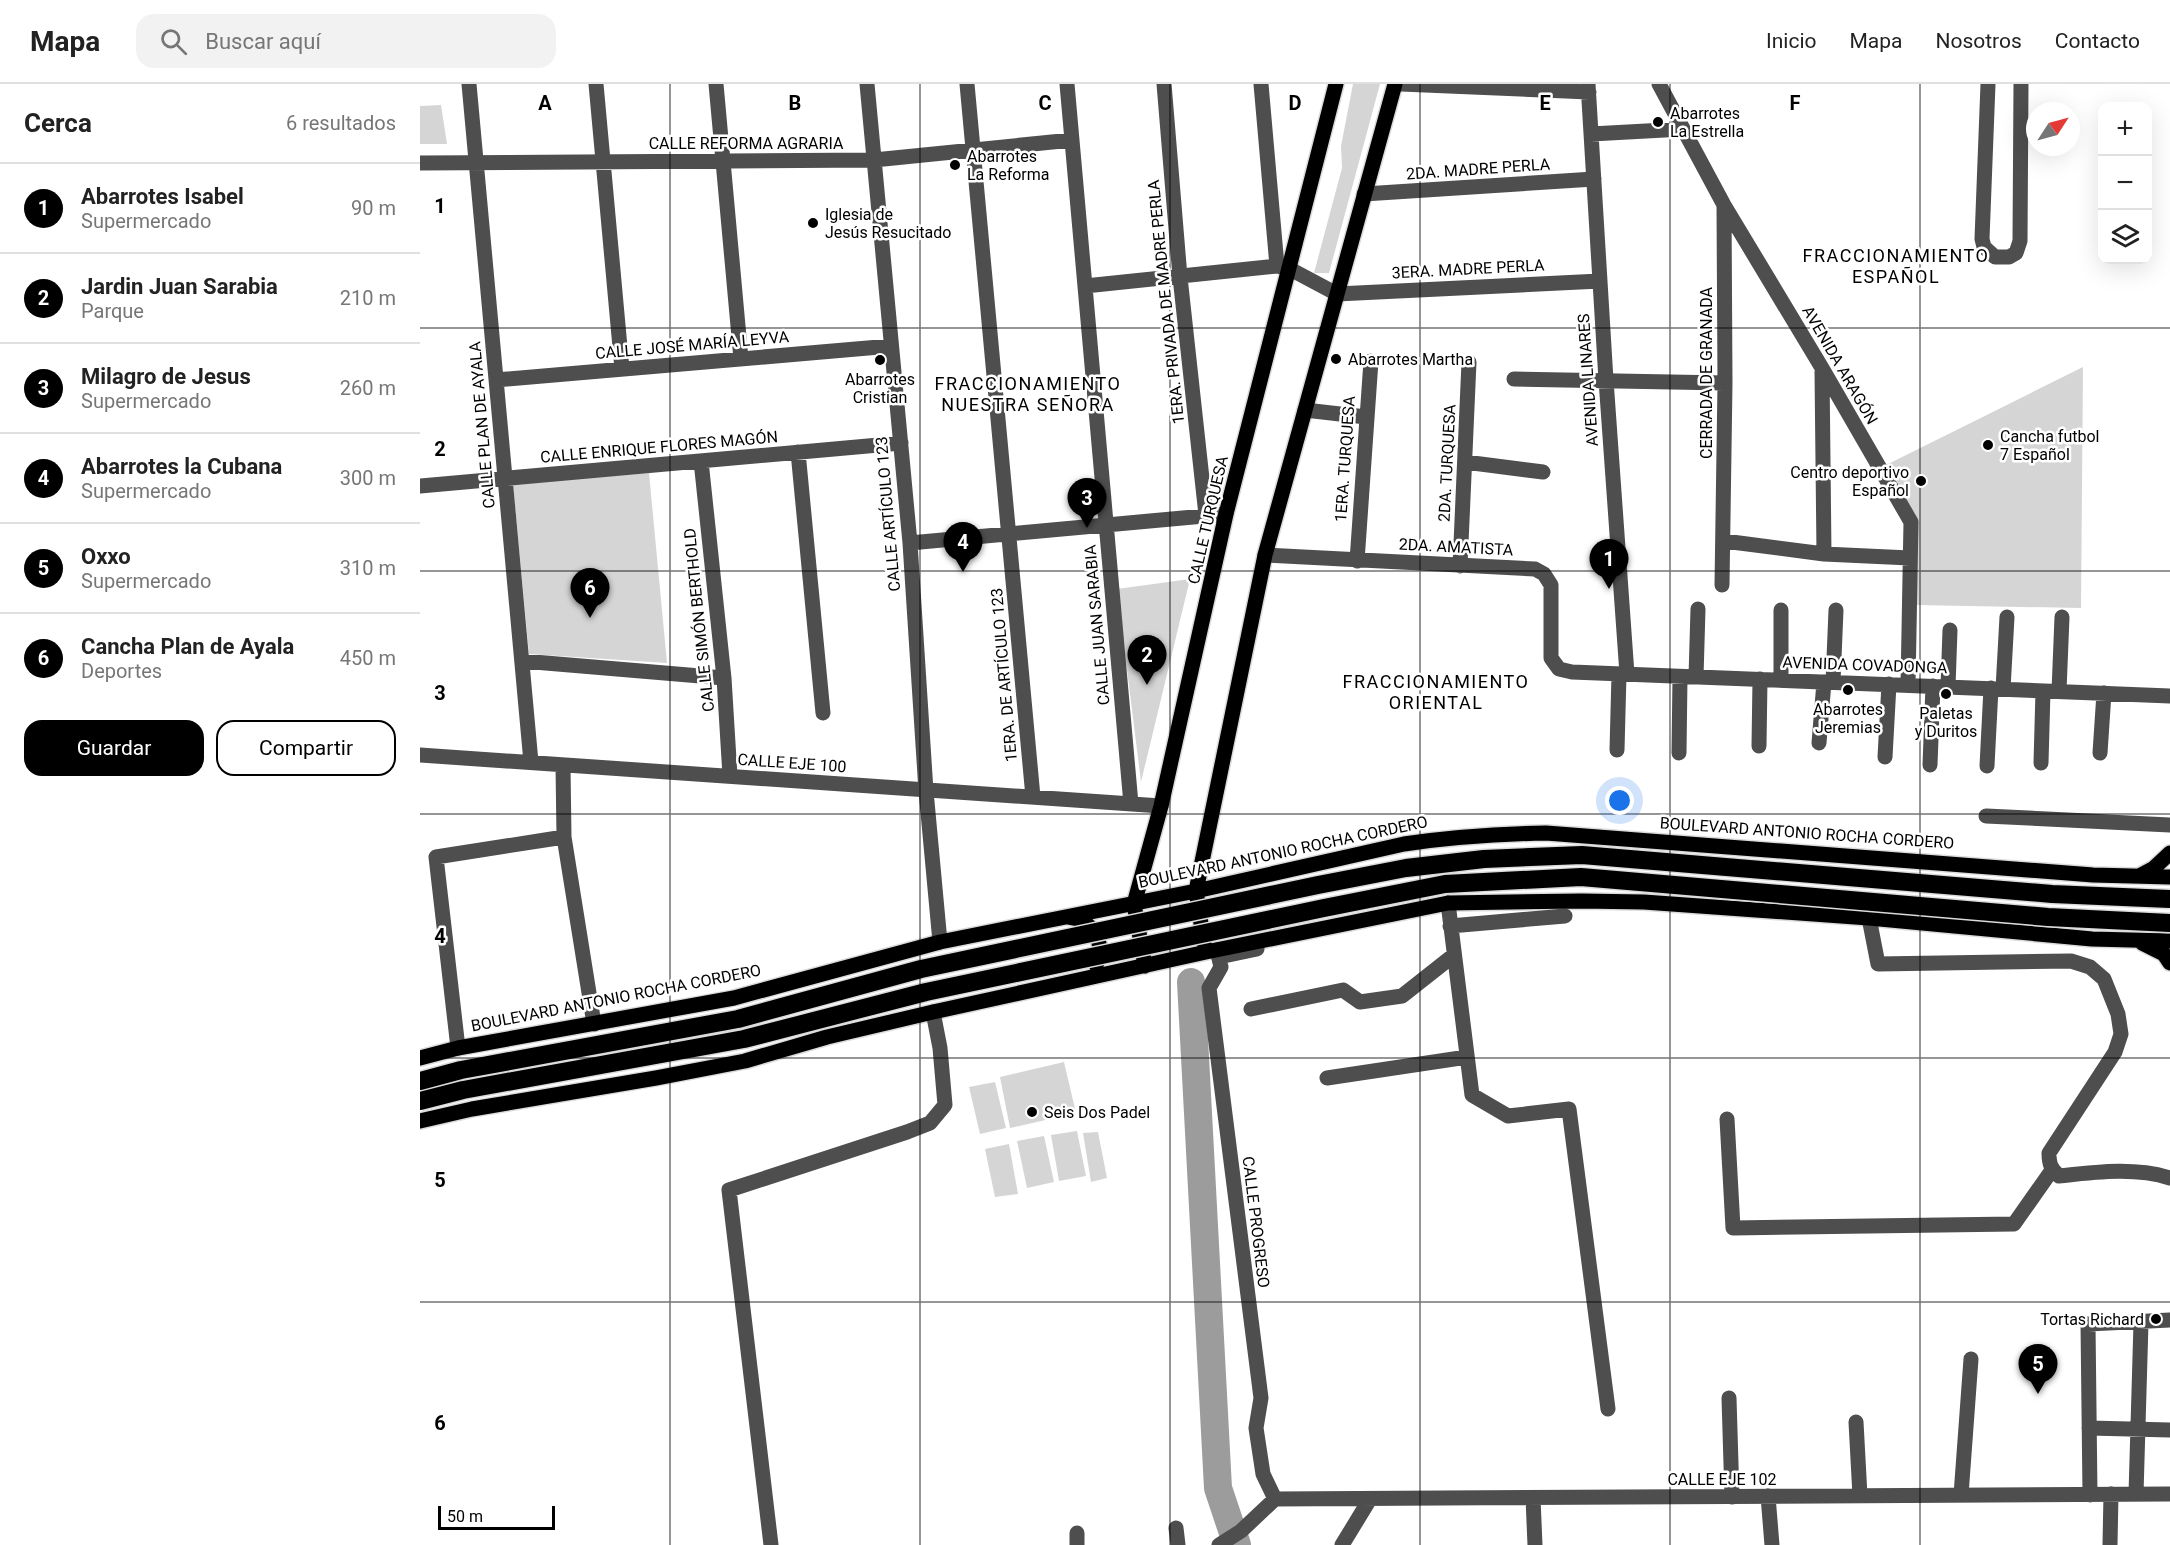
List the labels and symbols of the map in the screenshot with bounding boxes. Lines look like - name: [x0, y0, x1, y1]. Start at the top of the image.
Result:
- text: A: [538, 91, 552, 115]
- text: B: [789, 91, 801, 115]
- text: C: [1038, 91, 1052, 115]
- text: D: [1289, 91, 1302, 115]
- text: E: [1539, 91, 1551, 115]
- text: F: [1790, 91, 1801, 115]
- north arrow: [2026, 102, 2080, 156]
- place label: Abarrotes La Estrella: [1670, 104, 1744, 141]
- marker: Abarrotes La Estrella: [1651, 115, 1665, 129]
- street label: CALLE REFORMA AGRARIA: [649, 134, 844, 153]
- place label: Abarrotes La Reforma: [967, 147, 1049, 184]
- street label: 2DA. MADRE PERLA: [1405, 154, 1551, 184]
- marker: Abarrotes La Reforma: [948, 158, 962, 172]
- street label: 1ERA. PRIVADA DE MADRE PERLA: [1144, 178, 1188, 425]
- text: 1: [434, 194, 446, 218]
- place label: Iglesia de Jesús Resucitado: [825, 205, 951, 242]
- marker: Iglesia de Jesús Resucitado: [806, 216, 820, 230]
- district label: FRACCIONAMIENTO ESPAÑOL: [1803, 245, 1989, 287]
- street label: 3ERA. MADRE PERLA: [1391, 255, 1545, 282]
- street label: CERRADA DE GRANADA: [1697, 286, 1716, 459]
- street label: AVENIDA ARAGÓN: [1798, 302, 1882, 428]
- street label: AVENIDA LINARES: [1574, 313, 1602, 447]
- street label: CALLE JOSÉ MARÍA LEYVA: [594, 327, 790, 363]
- street label: CALLE PLAN DE AYALA: [465, 340, 499, 509]
- place label: Abarrotes Martha: [1348, 350, 1473, 369]
- marker: Abarrotes Martha: [1329, 352, 1343, 366]
- marker: Abarrotes Cristian: [873, 353, 887, 367]
- place label: Abarrotes Cristian: [845, 370, 915, 407]
- district label: FRACCIONAMIENTO NUESTRA SEÑORA: [935, 373, 1121, 415]
- street label: 1ERA. TURQUESA: [1331, 395, 1359, 523]
- street label: 2DA. TURQUESA: [1434, 403, 1460, 522]
- street label: CALLE ENRIQUE FLORES MAGÓN: [539, 426, 779, 467]
- place label: Cancha futbol 7 Español: [2000, 427, 2099, 464]
- street label: CALLE ARTÍCULO 123: [872, 436, 904, 592]
- text: 2: [434, 437, 446, 461]
- marker: Cancha futbol 7 Español: [1981, 438, 1995, 452]
- street label: CALLE TURQUESA: [1184, 453, 1232, 586]
- place label: Centro deportivo Español: [1790, 463, 1909, 500]
- marker: Centro deportivo Español: [1914, 474, 1928, 488]
- pin: 3: [1068, 478, 1106, 528]
- pin: 4: [944, 522, 982, 572]
- street label: CALLE SIMÓN BERTHOLD: [679, 527, 718, 713]
- street label: 2DA. AMATISTA: [1398, 535, 1514, 560]
- pin: 1: [1590, 540, 1628, 589]
- street label: CALLE JUAN SARABIA: [1080, 543, 1113, 706]
- pin: 6: [570, 568, 610, 618]
- street label: 1ERA. DE ARTÍCULO 123: [987, 587, 1021, 763]
- pin: 2: [1128, 636, 1166, 685]
- street label: AVENIDA COVADONGA: [1782, 653, 1948, 677]
- district label: FRACCIONAMIENTO ORIENTAL: [1343, 671, 1529, 713]
- text: 3: [434, 681, 446, 705]
- marker: Abarrotes Jeremias: [1841, 683, 1855, 697]
- marker: Paletas y Duritos: [1939, 687, 1953, 701]
- place label: Abarrotes Jeremias: [1813, 700, 1883, 737]
- place label: Paletas y Duritos: [1915, 704, 1977, 741]
- street label: CALLE EJE 100: [737, 750, 847, 776]
- your location: [1605, 786, 1634, 815]
- street label: BOULEVARD ANTONIO ROCHA CORDERO: [1137, 812, 1429, 892]
- street label: BOULEVARD ANTONIO ROCHA CORDERO: [1659, 813, 1955, 853]
- text: 4: [434, 924, 446, 948]
- street label: BOULEVARD ANTONIO ROCHA CORDERO: [469, 961, 763, 1035]
- place label: Seis Dos Padel: [1044, 1103, 1150, 1122]
- marker: Seis Dos Padel: [1025, 1105, 1039, 1119]
- street label: CALLE PROGRESO: [1238, 1155, 1274, 1289]
- text: 5: [434, 1168, 446, 1192]
- place label: Tortas Richard: [2040, 1310, 2144, 1329]
- marker: Tortas Richard: [2149, 1312, 2163, 1326]
- pin: 5: [2018, 1344, 2058, 1394]
- text: 6: [434, 1411, 446, 1435]
- street label: CALLE EJE 102: [1667, 1470, 1777, 1489]
- scale bar: [438, 1503, 555, 1530]

